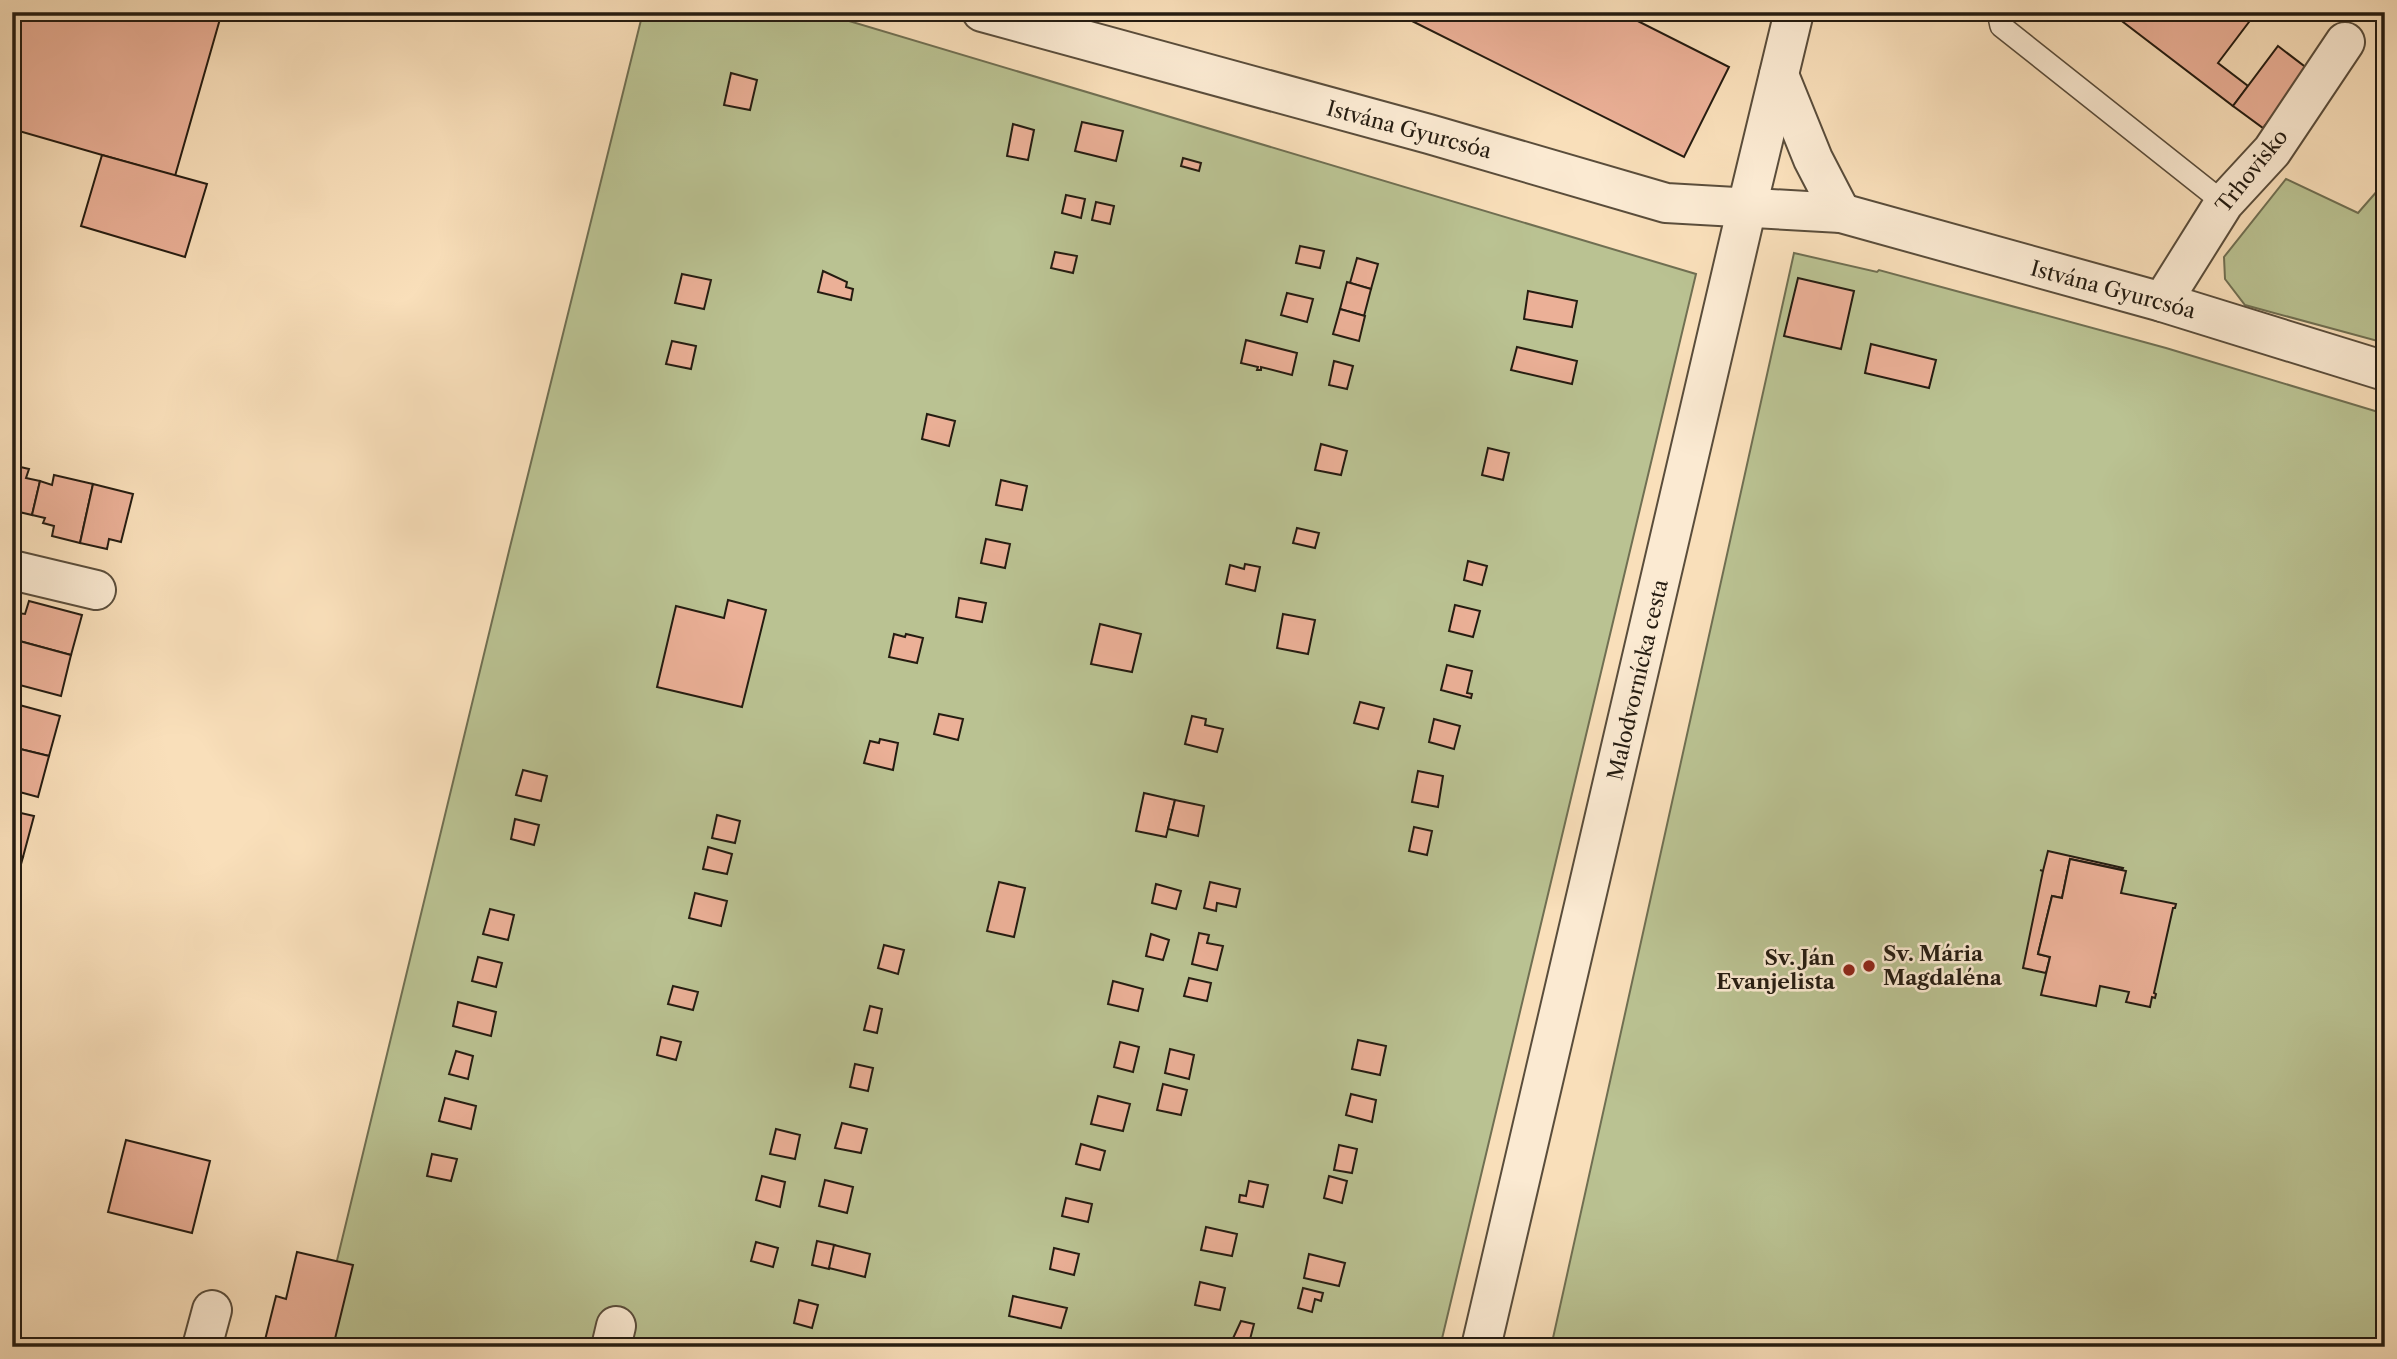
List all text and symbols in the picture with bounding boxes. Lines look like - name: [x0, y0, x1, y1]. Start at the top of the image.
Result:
- street label: Istvána Gyurcsóa: [1324, 95, 1495, 164]
- street label: Trhovisko: [2210, 124, 2293, 217]
- street label: Istvána Gyurcsóa: [2028, 255, 2199, 324]
- street label: Malodvornícka cesta: [1602, 576, 1673, 783]
- place label: Sv. Mária Magdaléna: [1883, 941, 2003, 990]
- place label: Sv. Ján Evanjelista: [1716, 945, 1836, 994]
- marker: Sv. Mária Magdaléna: [1861, 958, 1877, 974]
- marker: Sv. Ján Evanjelista: [1841, 962, 1857, 978]

